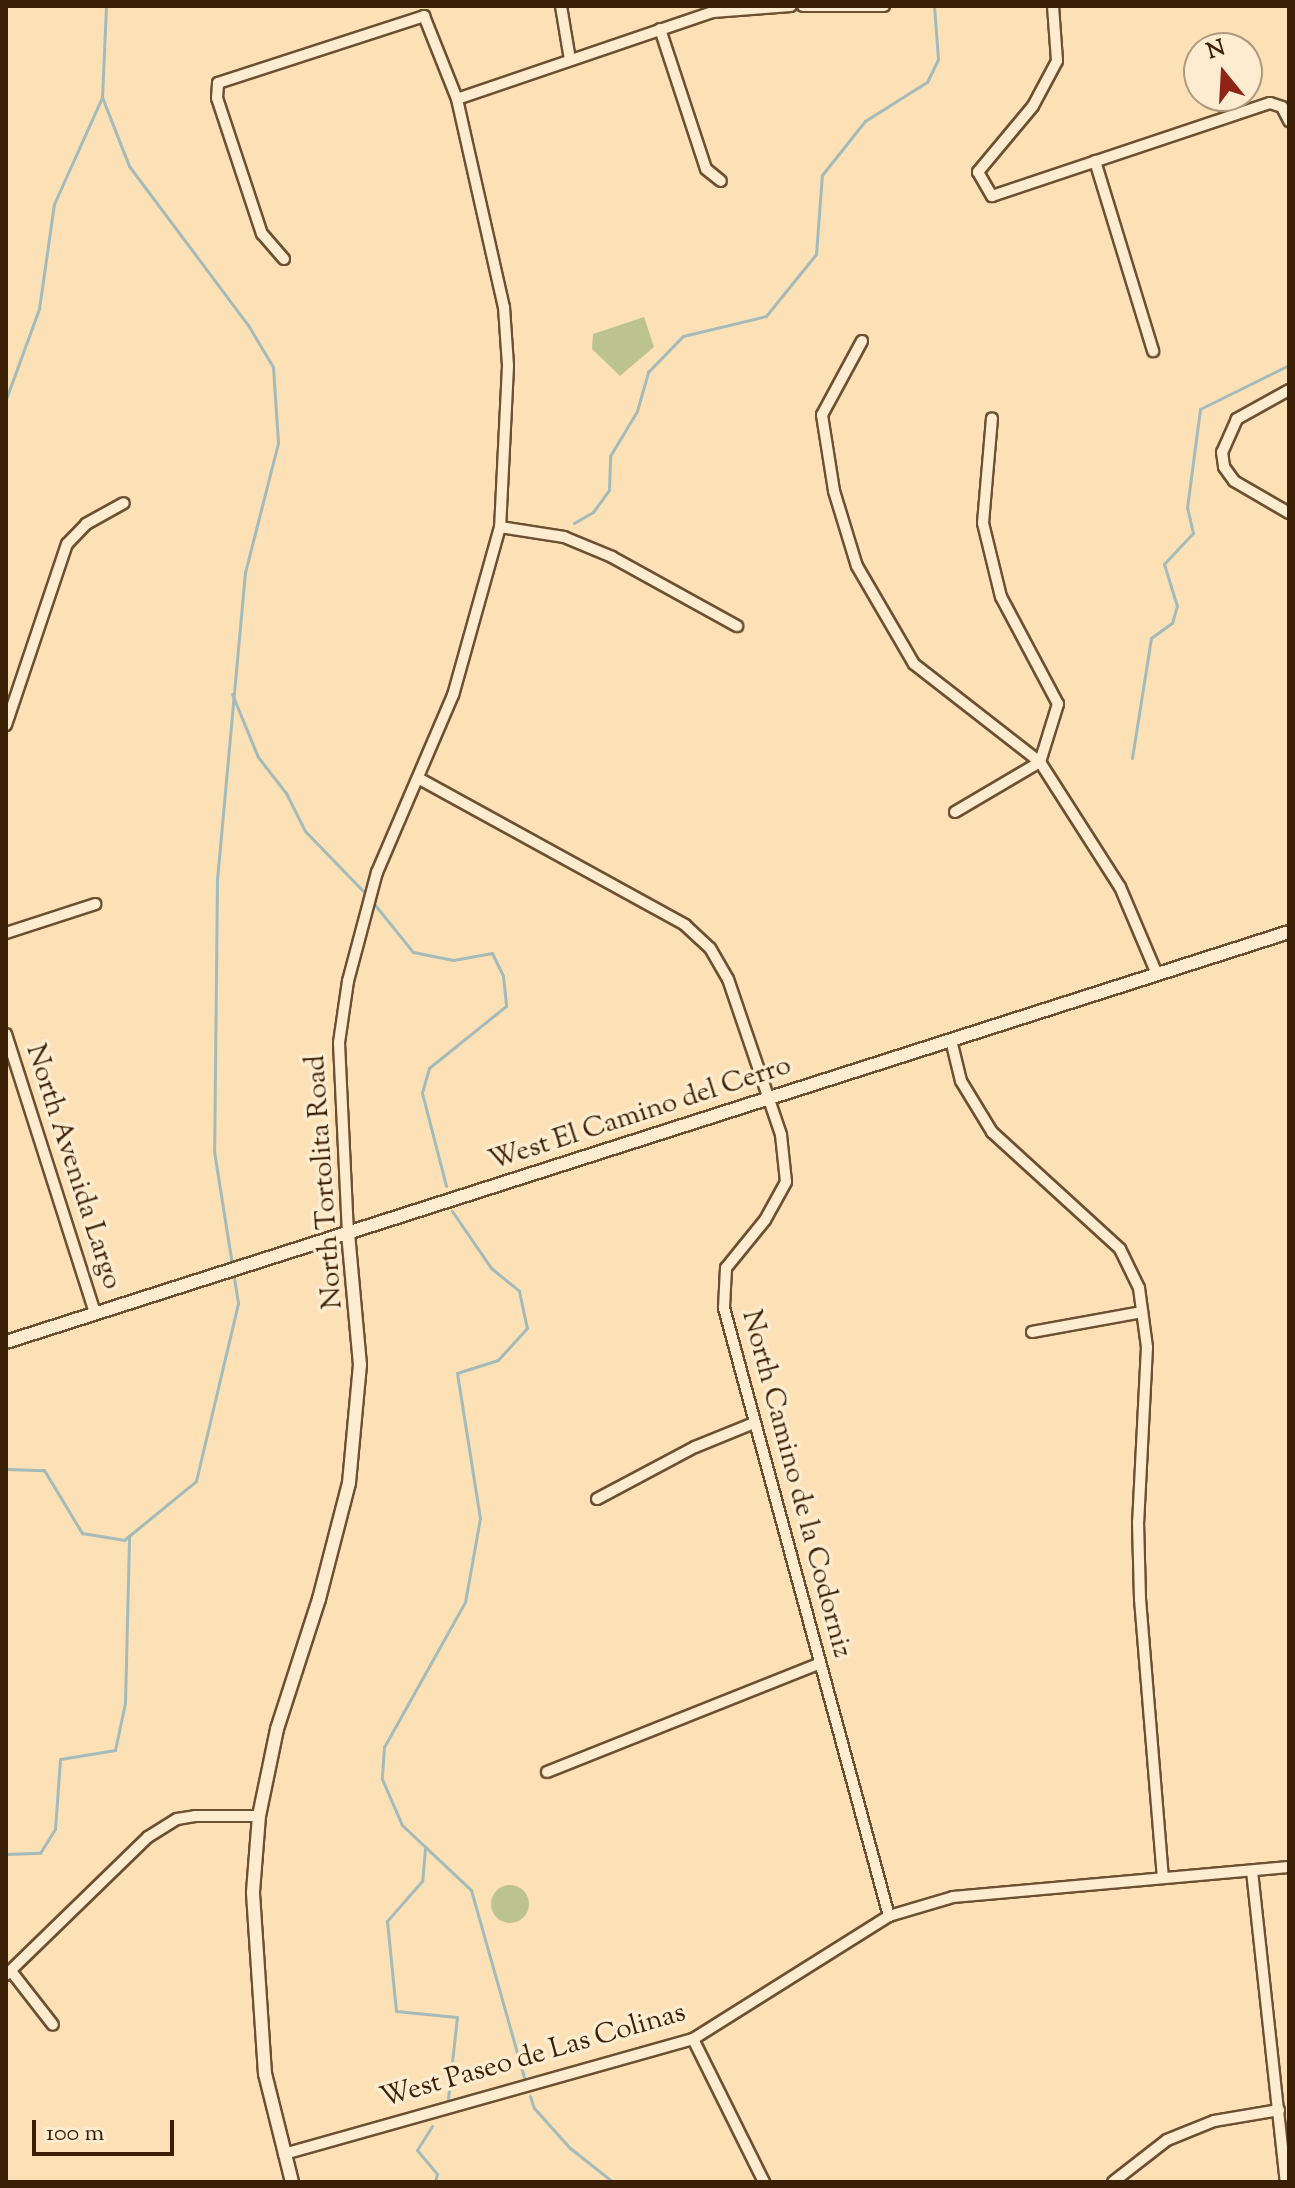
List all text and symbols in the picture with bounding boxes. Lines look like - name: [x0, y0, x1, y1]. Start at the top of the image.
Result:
- north arrow: [1183, 32, 1263, 112]
- text: N: [1203, 33, 1229, 69]
- street label: North Avenida Largo: [18, 1040, 128, 1294]
- street label: West El Camino del Cerro: [485, 1049, 795, 1179]
- street label: North Tortolita Road: [299, 1054, 351, 1310]
- street label: North Camino de la Codorniz: [733, 1307, 859, 1661]
- street label: West Paseo de Las Colinas: [376, 1996, 690, 2116]
- scale bar: [36, 2104, 178, 2154]
- text: 100 m: [46, 2117, 104, 2151]

